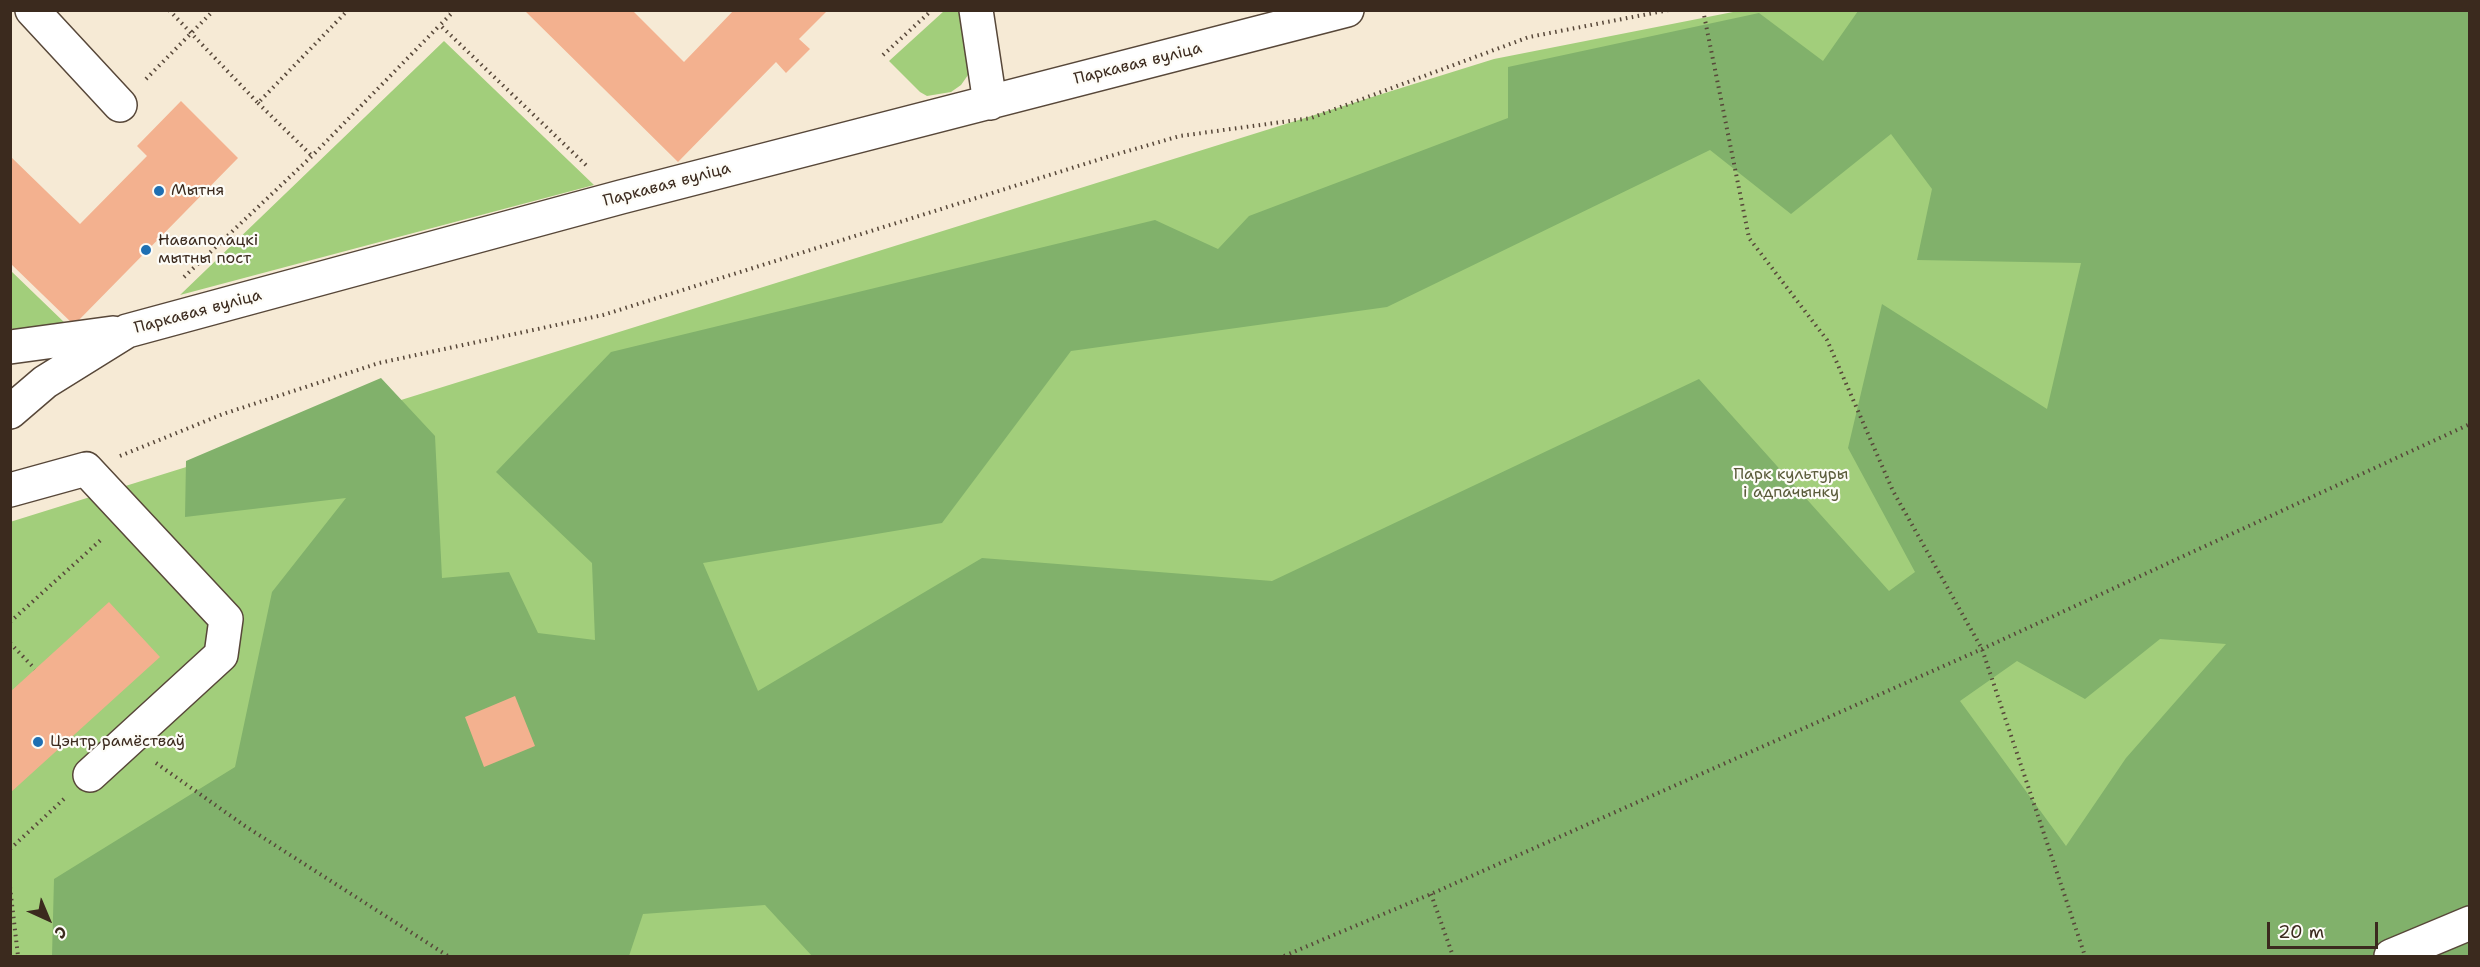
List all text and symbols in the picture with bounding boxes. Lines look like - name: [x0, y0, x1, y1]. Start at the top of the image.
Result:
- street label: Паркавая вуліца: [1072, 39, 1204, 89]
- street label: Паркавая вуліца: [601, 159, 733, 211]
- place label: Мытня: [171, 181, 224, 201]
- marker: Мытня: [152, 184, 166, 198]
- place label: Наваполацкі мытны пост: [158, 231, 258, 269]
- marker: Наваполацкі мытны пост: [139, 243, 153, 257]
- street label: Паркавая вуліца: [132, 286, 264, 338]
- park label: Парк культуры і адпачынку: [1734, 465, 1848, 503]
- place label: Цэнтр рамёстваў: [50, 732, 185, 752]
- marker: Цэнтр рамёстваў: [31, 735, 45, 749]
- north arrow: [18, 889, 78, 949]
- scale bar: [2270, 910, 2381, 948]
- text: 20 m: [2278, 920, 2324, 944]
- text: С: [50, 921, 72, 943]

